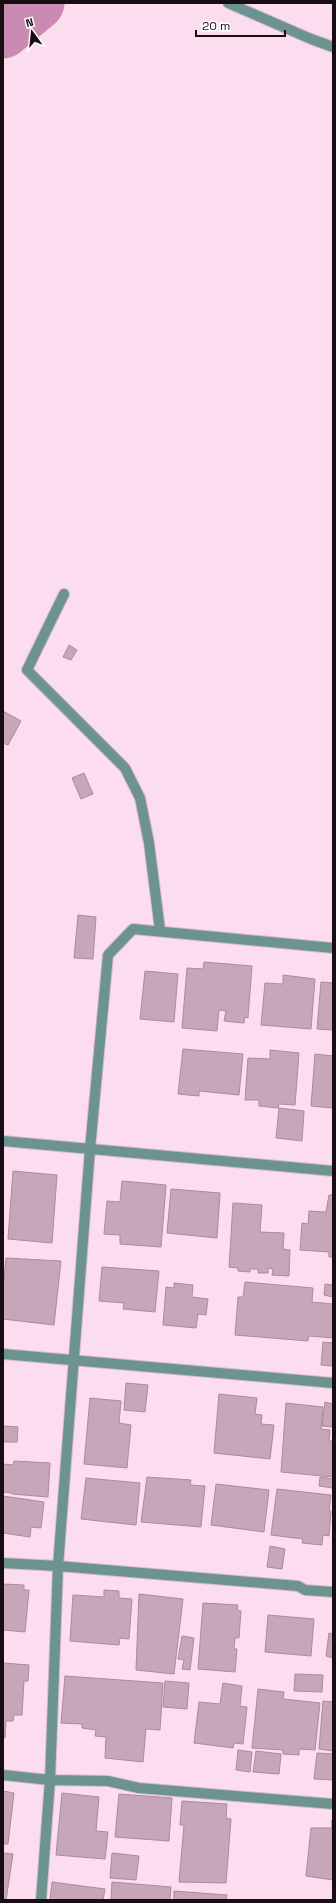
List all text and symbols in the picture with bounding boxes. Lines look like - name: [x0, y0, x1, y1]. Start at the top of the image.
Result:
- north arrow: [12, 12, 52, 52]
- scale bar: [196, 12, 285, 38]
- text: N: [24, 15, 35, 30]
- text: 20 m: [202, 18, 230, 34]

